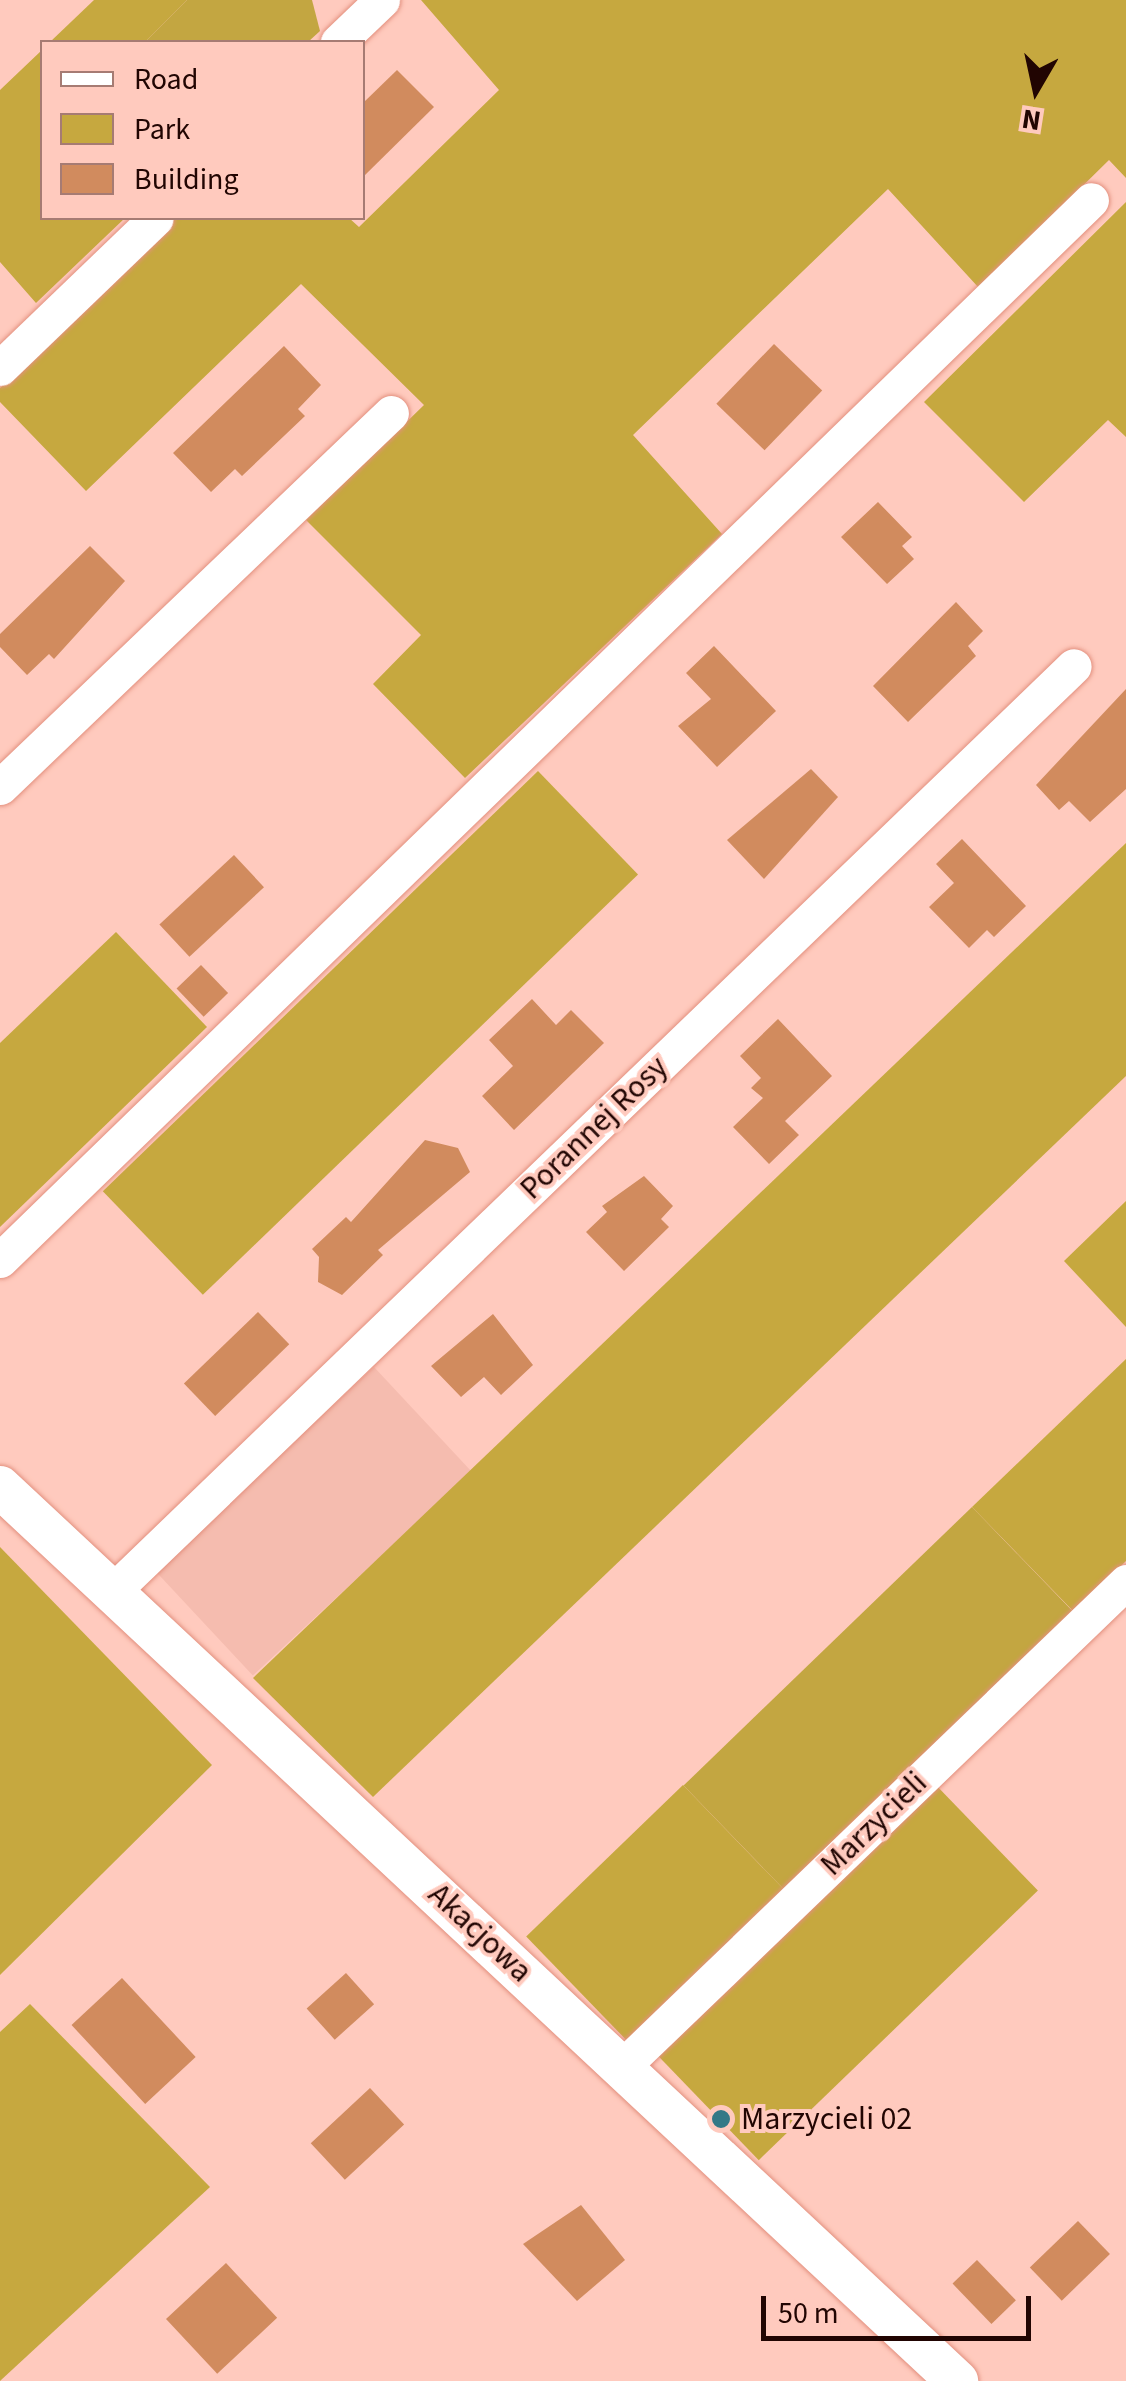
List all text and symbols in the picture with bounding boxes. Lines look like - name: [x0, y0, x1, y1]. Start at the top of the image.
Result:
- legend: [40, 40, 365, 220]
- north arrow: [986, 40, 1086, 140]
- text: Road: [134, 58, 198, 101]
- text: N: [1019, 98, 1044, 141]
- text: Park: [134, 108, 190, 151]
- text: Building: [134, 158, 239, 201]
- street label: Porannej Rosy: [512, 1048, 676, 1208]
- street label: Marzycieli: [813, 1764, 935, 1884]
- street label: Akacjowa: [420, 1875, 540, 1991]
- place label: Marzycieli 02: [741, 2100, 912, 2138]
- marker: Marzycieli 02: [710, 2108, 732, 2130]
- scale bar: [766, 2276, 1036, 2338]
- text: 50 m: [778, 2292, 839, 2335]

